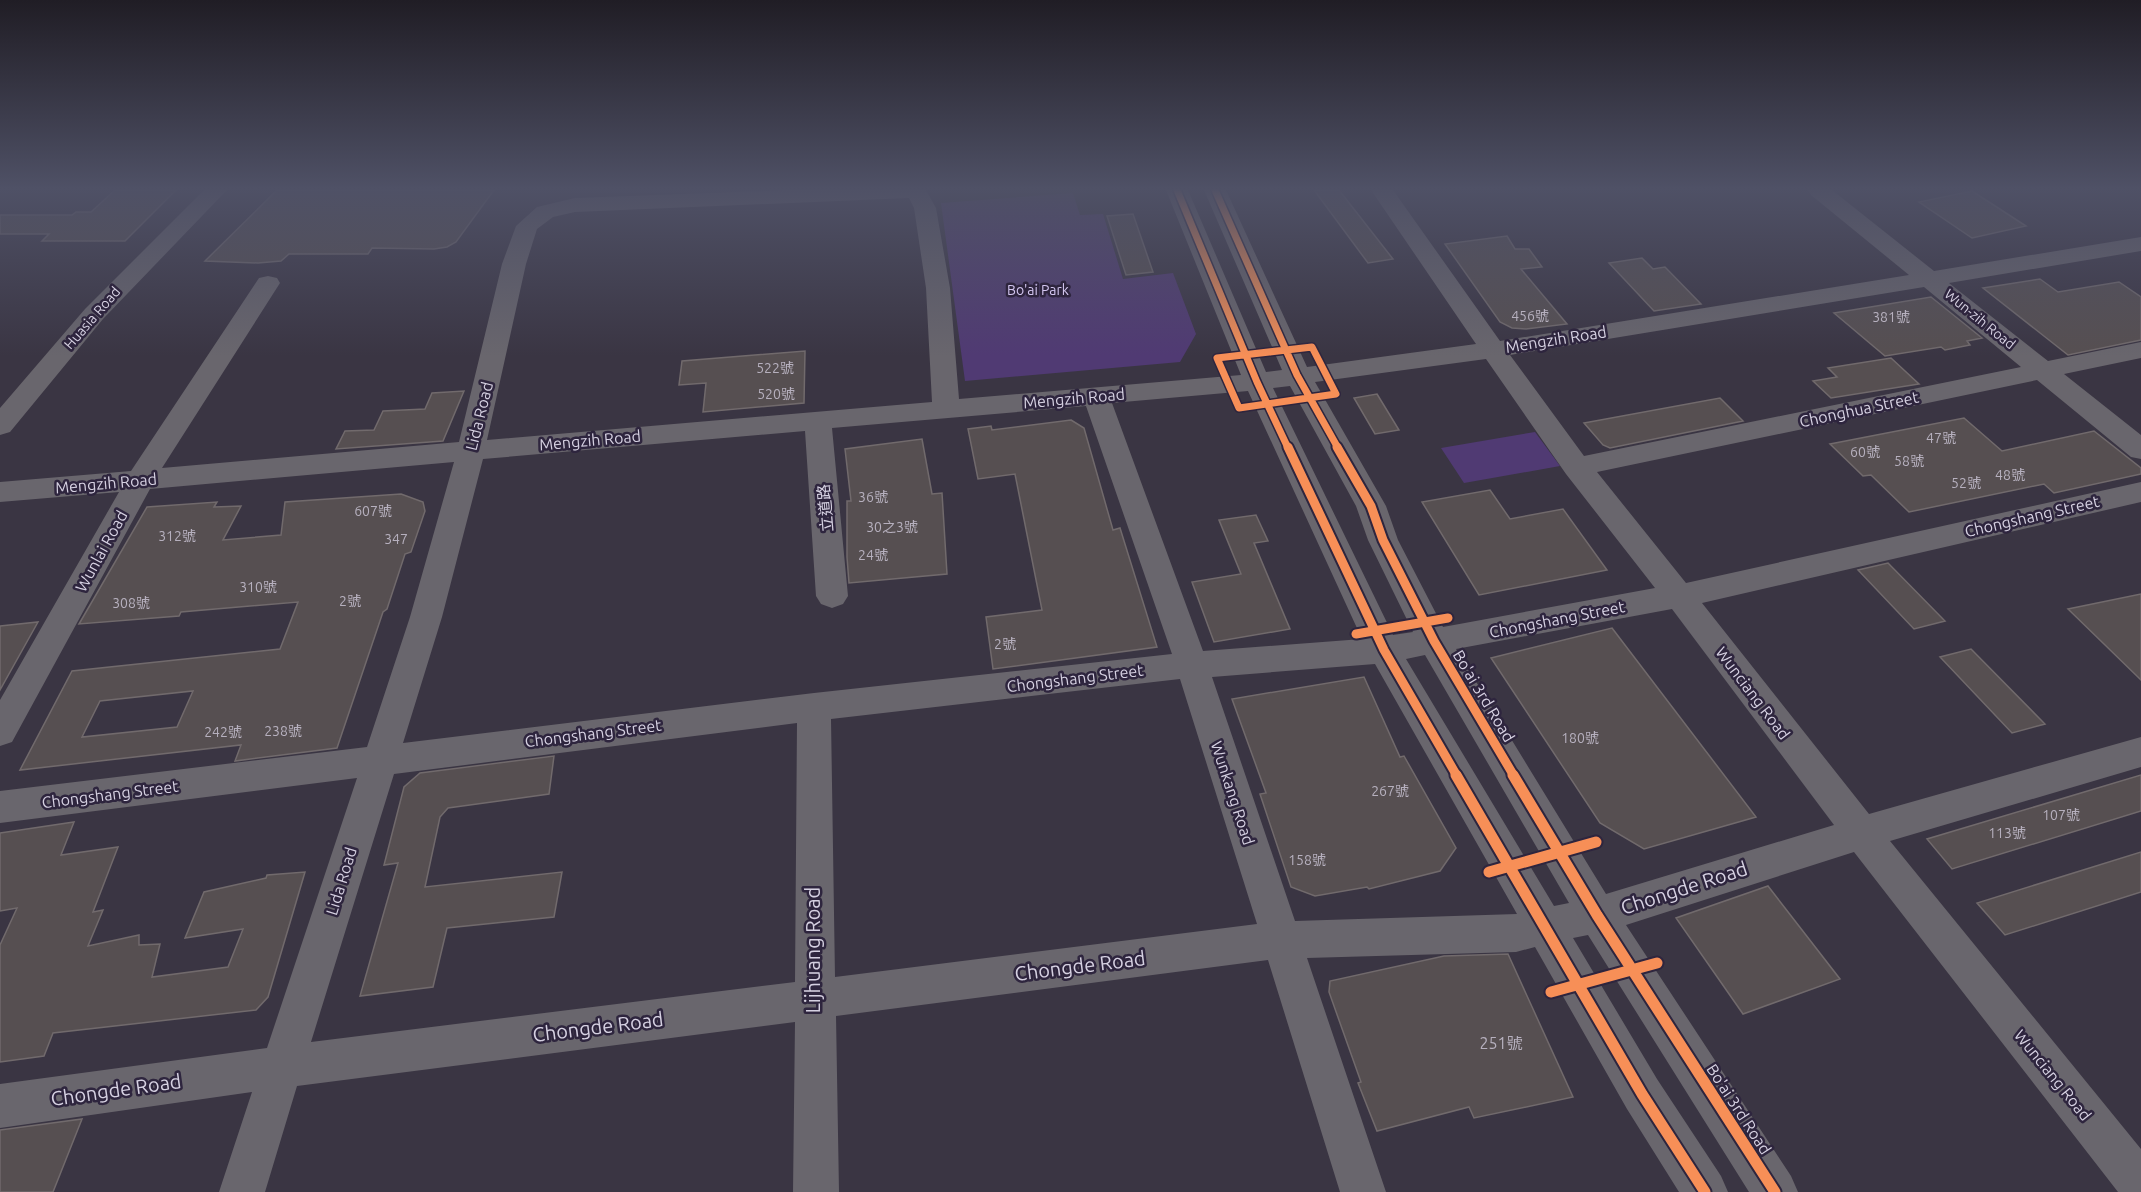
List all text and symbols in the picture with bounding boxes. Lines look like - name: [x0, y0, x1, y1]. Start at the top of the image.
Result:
- park label: Bo'ai Park: [1007, 282, 1069, 298]
- street label: Huasia Road: [61, 284, 123, 352]
- street label: Wun-zih Road: [1941, 286, 2019, 352]
- house number: 456號: [1511, 308, 1549, 324]
- house number: 381號: [1872, 309, 1910, 325]
- street label: Mengzih Road: [1504, 322, 1608, 356]
- house number: 522號: [756, 360, 794, 376]
- street label: Lida Road: [462, 380, 496, 452]
- street label: Mengzih Road: [1022, 385, 1126, 411]
- house number: 520號: [757, 386, 795, 402]
- street label: Chonghua Street: [1798, 387, 1921, 430]
- street label: Mengzih Road: [538, 427, 642, 453]
- house number: 47號: [1926, 430, 1956, 446]
- house number: 60號: [1850, 444, 1880, 460]
- house number: 58號: [1894, 453, 1924, 469]
- house number: 48號: [1995, 467, 2025, 483]
- street label: Mengzih Road: [54, 470, 158, 496]
- house number: 52號: [1951, 475, 1981, 491]
- street label: 立道路: [814, 483, 836, 533]
- house number: 36號: [858, 489, 888, 505]
- street label: Chongshang Street: [1963, 492, 2102, 540]
- house number: 607號: [354, 503, 392, 519]
- street label: Wunlai Road: [71, 507, 131, 595]
- house number: 30之3號: [866, 519, 918, 535]
- house number: 312號: [158, 528, 196, 544]
- house number: 347: [384, 531, 408, 547]
- house number: 24號: [858, 547, 888, 563]
- house number: 310號: [239, 579, 277, 595]
- house number: 2號: [339, 593, 361, 609]
- house number: 308號: [112, 595, 150, 611]
- street label: Chongshang Street: [1488, 597, 1627, 641]
- house number: 2號: [994, 636, 1016, 652]
- street label: Wunciang Road: [1712, 643, 1794, 743]
- street label: Bo'ai 3rd Road: [1450, 647, 1518, 745]
- street label: Chongshang Street: [1006, 661, 1145, 695]
- street label: Chongshang Street: [524, 716, 663, 750]
- house number: 238號: [264, 723, 302, 739]
- house number: 242號: [204, 724, 242, 740]
- house number: 180號: [1561, 730, 1599, 746]
- street label: Wunkang Road: [1208, 739, 1258, 847]
- street label: Chongshang Street: [41, 777, 180, 811]
- house number: 267號: [1371, 783, 1409, 799]
- house number: 107號: [2042, 807, 2080, 823]
- house number: 113號: [1988, 825, 2026, 841]
- street label: Lida Road: [322, 845, 360, 917]
- house number: 158號: [1288, 852, 1326, 868]
- street label: Chongde Road: [1618, 856, 1750, 919]
- street label: Lijhuang Road: [801, 887, 824, 1013]
- street label: Chongde Road: [1013, 946, 1147, 985]
- street label: Chongde Road: [531, 1007, 665, 1046]
- street label: Wunciang Road: [2011, 1026, 2095, 1124]
- house number: 251號: [1479, 1034, 1523, 1052]
- street label: Bo'ai 3rd Road: [1703, 1061, 1775, 1157]
- street label: Chongde Road: [49, 1069, 183, 1110]

